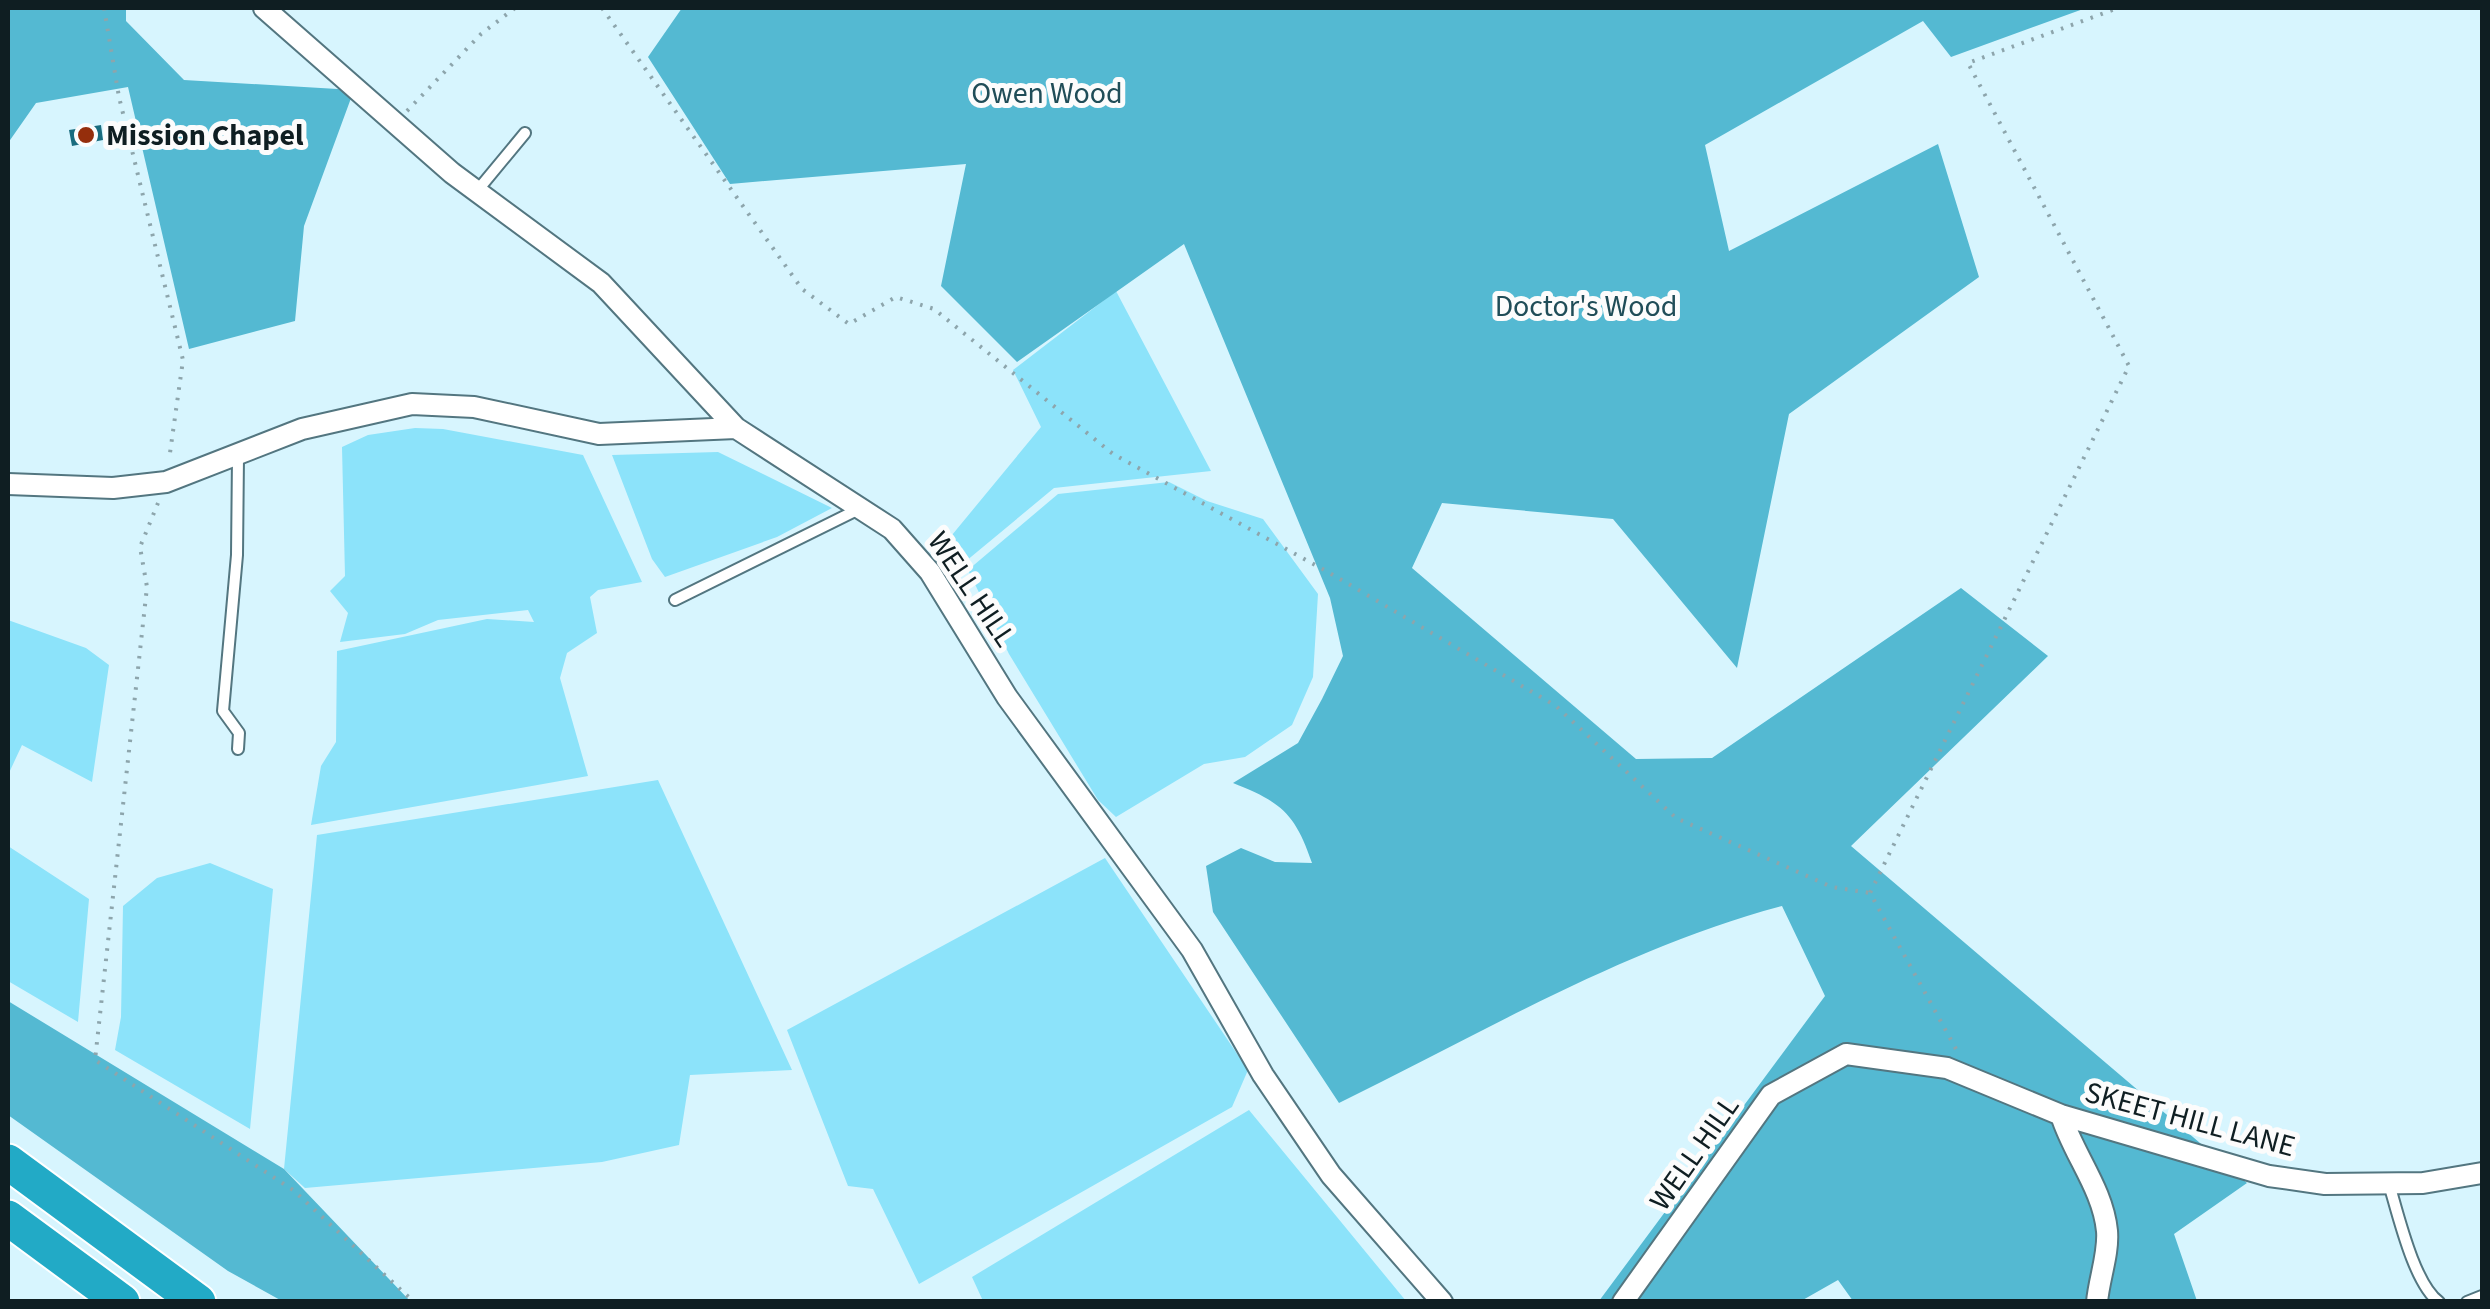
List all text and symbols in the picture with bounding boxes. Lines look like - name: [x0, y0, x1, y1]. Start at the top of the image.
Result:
- park label: Owen Wood: [971, 72, 1123, 115]
- place label: Mission Chapel: [106, 114, 304, 157]
- marker: Mission Chapel: [75, 124, 97, 146]
- park label: Doctor's Wood: [1495, 285, 1677, 328]
- street label: WELL HILL: [917, 523, 1026, 656]
- street label: SKEET HILL LANE: [2080, 1071, 2300, 1168]
- street label: WELL HILL: [1639, 1087, 1750, 1219]

